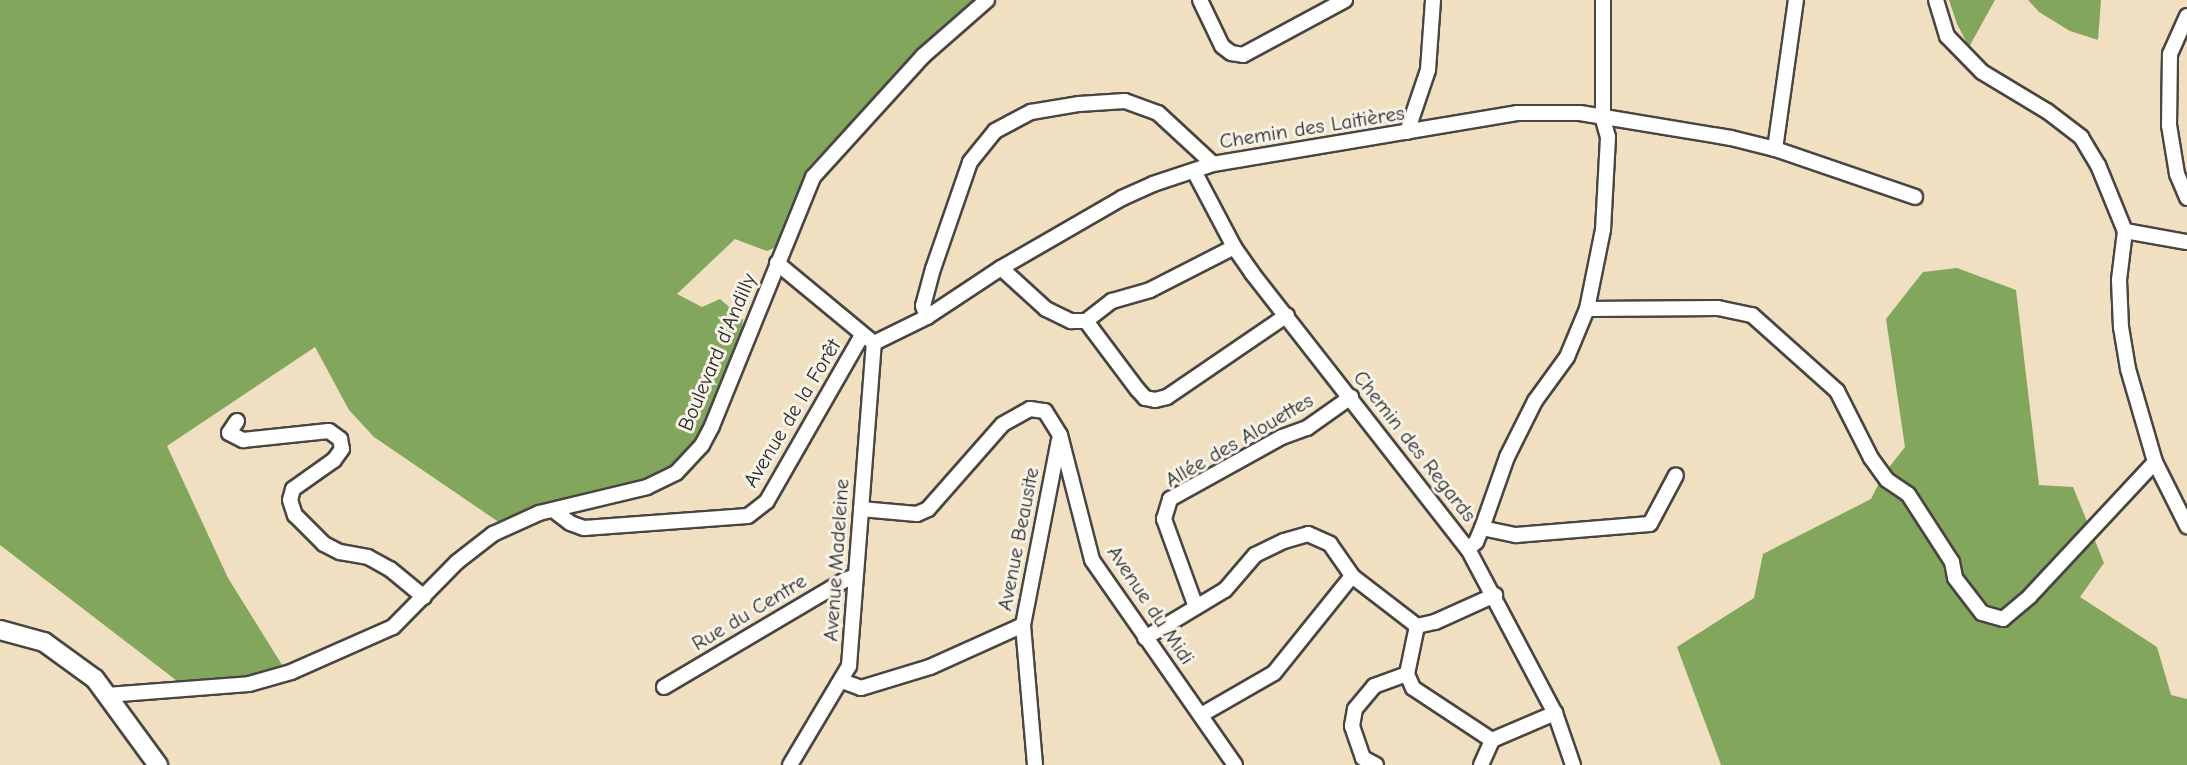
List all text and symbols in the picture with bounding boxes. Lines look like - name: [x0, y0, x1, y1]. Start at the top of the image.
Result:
- street label: Chemin des Laitières: [1218, 100, 1406, 154]
- street label: Boulevard d'Andilly: [672, 269, 762, 435]
- street label: Avenue de la Forêt: [738, 334, 846, 492]
- street label: Chemin des Regards: [1348, 365, 1482, 527]
- street label: Allée des Alouettes: [1161, 387, 1317, 493]
- street label: Avenue Beausite: [992, 465, 1044, 613]
- street label: Avenue Madeleine: [818, 478, 854, 642]
- street label: Avenue du Midi: [1102, 541, 1200, 669]
- street label: Rue du Centre: [687, 568, 811, 656]

